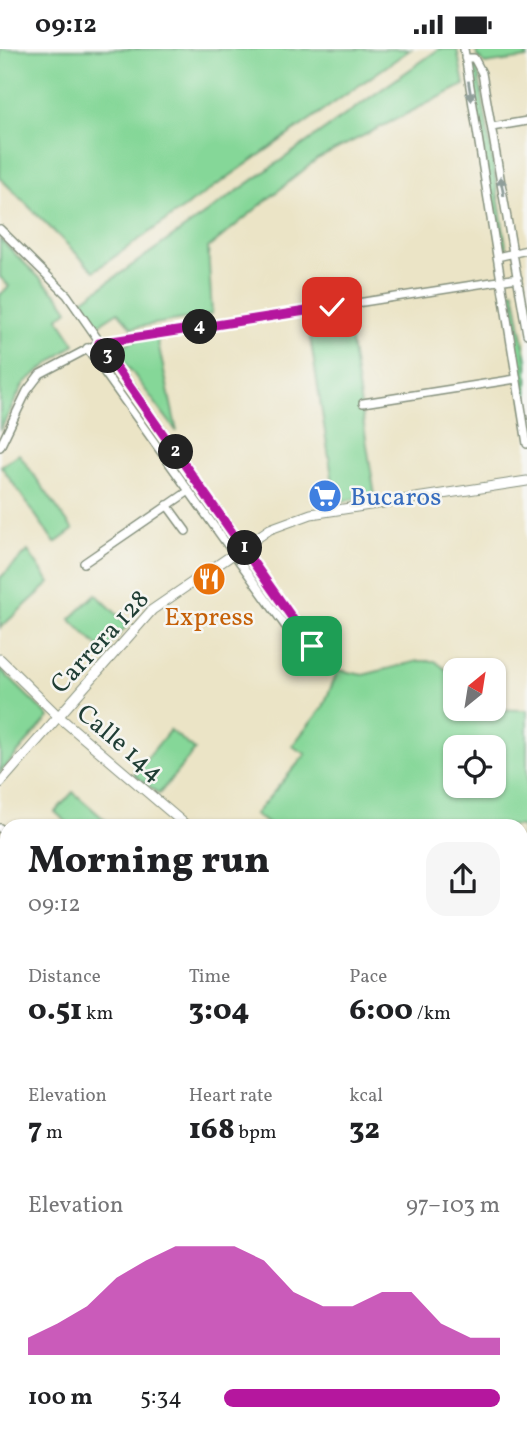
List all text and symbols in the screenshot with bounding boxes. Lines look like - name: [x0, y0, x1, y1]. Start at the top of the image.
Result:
- text: 09:12: [35, 7, 97, 43]
- one-way arrow: [465, 80, 476, 102]
- one-way arrow: [496, 175, 507, 197]
- pin: [302, 277, 362, 337]
- icon: check: [313, 288, 351, 326]
- pin: 4: [182, 309, 218, 345]
- text: 4: [194, 313, 205, 339]
- pin: 3: [90, 339, 126, 373]
- text: 3: [103, 342, 112, 368]
- pin: 2: [158, 435, 194, 469]
- text: 2: [171, 438, 180, 464]
- supermarket icon: Bucaros: [306, 477, 344, 515]
- place label: Bucaros: [350, 480, 441, 516]
- pin: 1: [228, 531, 262, 565]
- text: 1: [241, 534, 248, 560]
- restaurant icon: Express: [190, 560, 228, 598]
- street label: Carrera 128: [43, 582, 158, 702]
- place label: Express: [164, 600, 254, 636]
- pin: [282, 616, 342, 676]
- icon: arrive: [293, 627, 331, 665]
- north arrow: [443, 658, 506, 721]
- map controls: [443, 658, 506, 798]
- street label: Calle 144: [68, 696, 171, 791]
- button: locate: [443, 735, 506, 798]
- text: Morning run: [28, 836, 270, 889]
- button: share: [426, 842, 500, 916]
- text: 09:12: [28, 889, 81, 921]
- text: Distance: [28, 964, 101, 990]
- text: Time: [189, 964, 230, 990]
- text: Pace: [349, 964, 387, 990]
- text: 0.51: [28, 990, 82, 1032]
- text: 3:04: [189, 990, 249, 1032]
- text: 6:00: [349, 990, 413, 1032]
- text: km: [82, 1001, 113, 1027]
- text: /km: [413, 1001, 451, 1027]
- text: Elevation: [28, 1083, 107, 1109]
- text: Heart rate: [189, 1083, 273, 1109]
- text: kcal: [349, 1083, 383, 1109]
- text: 7: [28, 1109, 42, 1151]
- text: 168: [189, 1109, 235, 1151]
- text: 32: [349, 1109, 380, 1151]
- text: m: [42, 1120, 63, 1146]
- text: bpm: [235, 1120, 277, 1146]
- text: Elevation: [28, 1190, 124, 1222]
- text: 97–103 m: [406, 1190, 500, 1222]
- text: 100 m: [28, 1382, 93, 1414]
- text: 5:34: [140, 1382, 182, 1414]

